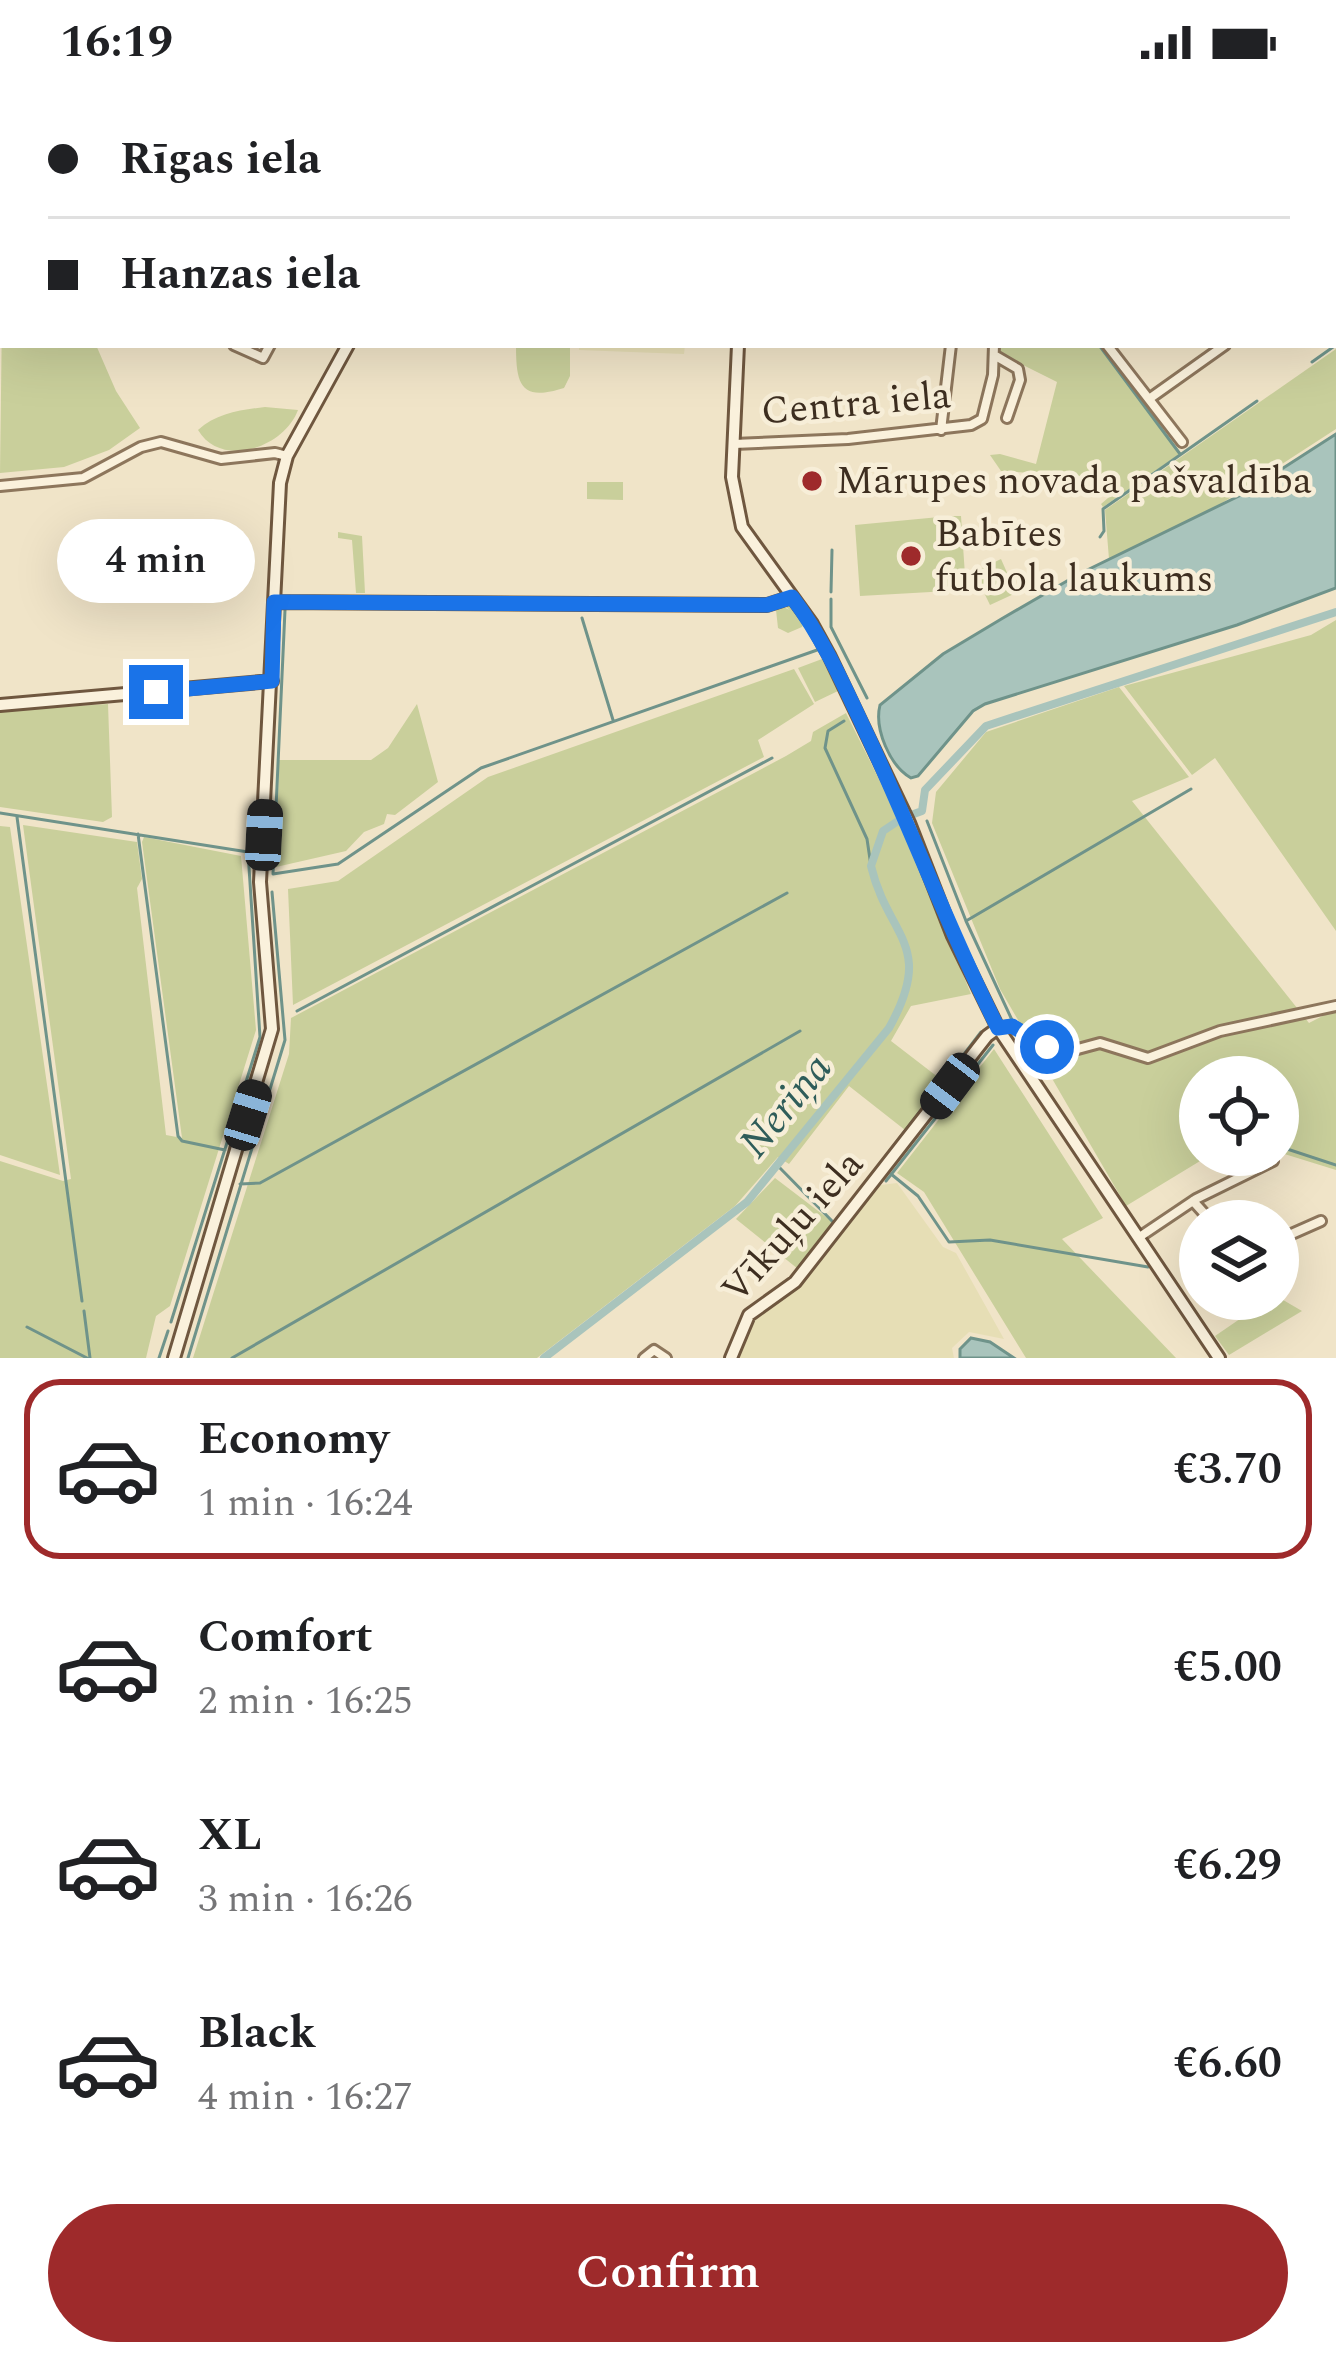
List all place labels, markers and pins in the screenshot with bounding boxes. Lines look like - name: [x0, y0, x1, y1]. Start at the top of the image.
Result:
- place label: Mārupes novada pašvaldība: [836, 452, 1312, 511]
- marker: Mārupes novada pašvaldība: [799, 468, 825, 494]
- place label: Babītes futbola laukums: [935, 505, 1213, 609]
- marker: Babītes futbola laukums: [898, 543, 924, 569]

